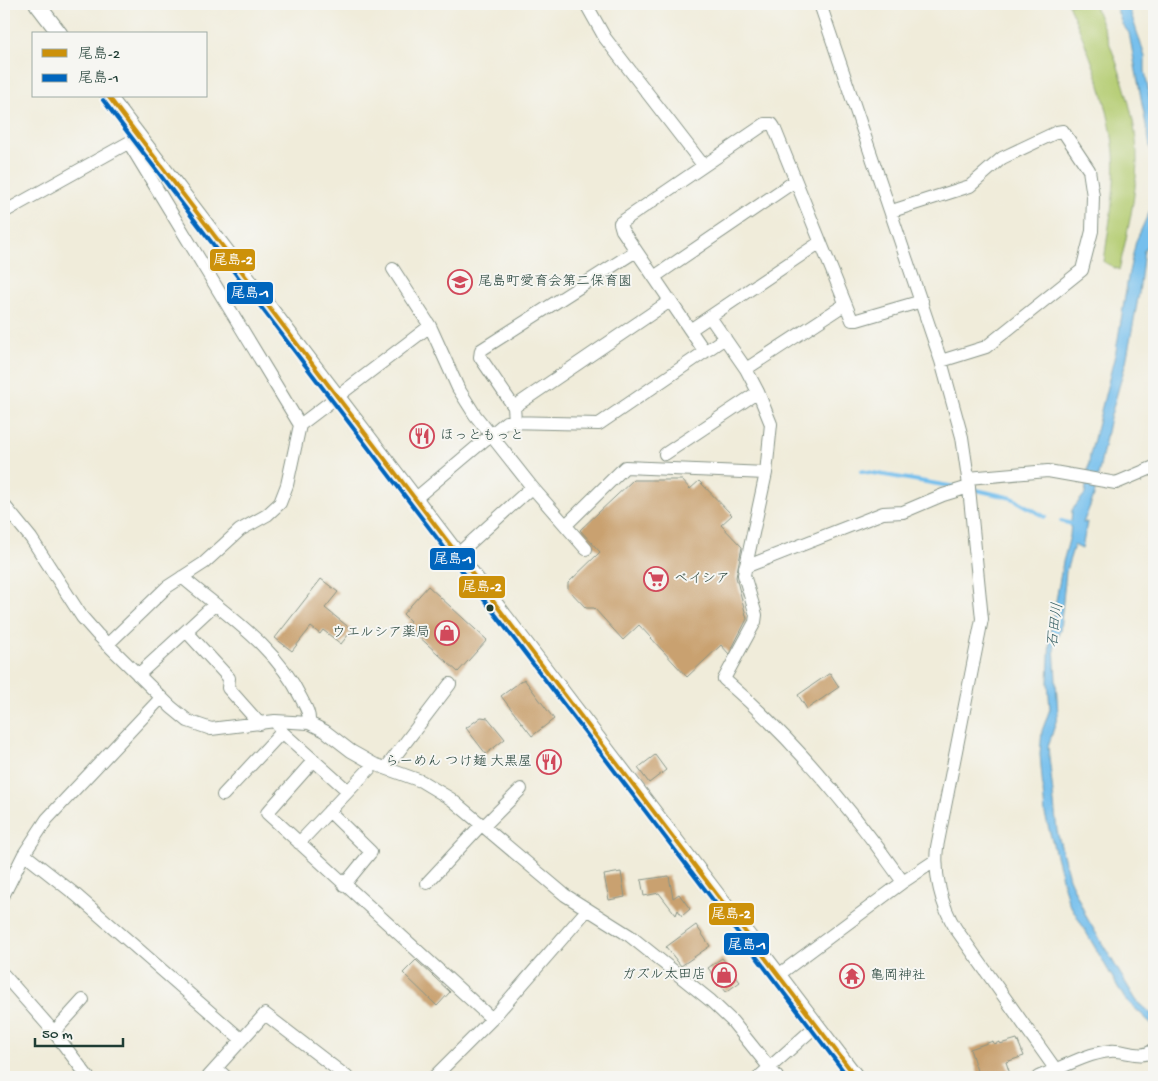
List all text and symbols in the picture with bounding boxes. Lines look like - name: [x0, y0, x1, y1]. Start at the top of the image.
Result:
- legend: [32, 32, 208, 98]
- text: 尾島-2: [78, 45, 120, 64]
- text: 尾島-1: [78, 69, 119, 88]
- line badge: 尾島-2: [209, 248, 256, 272]
- text: 尾島-2: [213, 252, 253, 270]
- school or university icon: 尾島町愛育会第二保育園: [447, 269, 473, 295]
- place label: 尾島町愛育会第二保育園: [478, 274, 632, 291]
- line badge: 尾島-1: [226, 281, 274, 305]
- text: 尾島-1: [231, 285, 269, 303]
- restaurant icon: ほっともっと: [409, 423, 435, 449]
- place label: ほっともっと: [440, 428, 524, 445]
- line badge: 尾島-1: [429, 547, 476, 571]
- text: 尾島-1: [434, 551, 472, 569]
- supermarket icon: ベイシア: [643, 566, 669, 592]
- place label: ベイシア: [674, 571, 730, 588]
- line badge: 尾島-2: [458, 575, 506, 599]
- text: 尾島-2: [462, 579, 502, 597]
- water label: 石田川: [1044, 602, 1068, 648]
- unlabelled marker: [485, 603, 495, 613]
- shop icon: ウエルシア薬局: [434, 620, 460, 646]
- place label: ウエルシア薬局: [332, 625, 430, 642]
- restaurant icon: らーめん つけ麺 大黒屋: [536, 749, 562, 775]
- place label: らーめん つけ麺 大黒屋: [385, 754, 532, 771]
- line badge: 尾島-2: [708, 902, 755, 926]
- text: 尾島-2: [711, 906, 751, 924]
- line badge: 尾島-1: [723, 932, 770, 956]
- text: 尾島-1: [728, 937, 766, 955]
- shop icon: ガズル太田店: [711, 962, 737, 988]
- temple icon: 亀岡神社: [839, 963, 865, 989]
- place label: ガズル太田店: [622, 967, 706, 984]
- place label: 亀岡神社: [870, 968, 926, 985]
- scale bar: [35, 1016, 122, 1048]
- text: 50 m: [42, 1026, 73, 1044]

